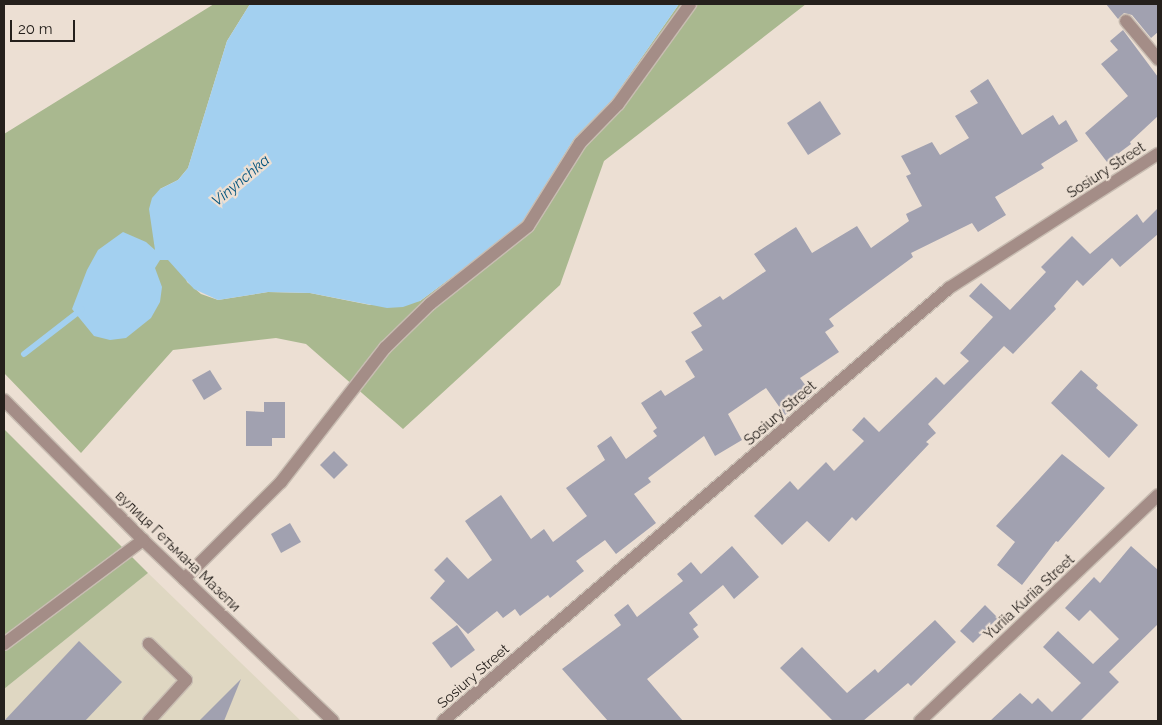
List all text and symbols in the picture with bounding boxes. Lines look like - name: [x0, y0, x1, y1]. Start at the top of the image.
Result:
- scale bar: [12, 10, 78, 42]
- text: 20 m: [18, 20, 53, 38]
- street label: Sosiury Street: [1064, 138, 1148, 202]
- water label: Vinynchka: [208, 152, 274, 210]
- street label: Sosiury Street: [741, 377, 819, 449]
- street label: вулиця Гетьмана Мазепи: [112, 487, 244, 615]
- street label: Yuriia Kuriia Street: [981, 551, 1077, 643]
- street label: Sosiury Street: [434, 640, 512, 712]

